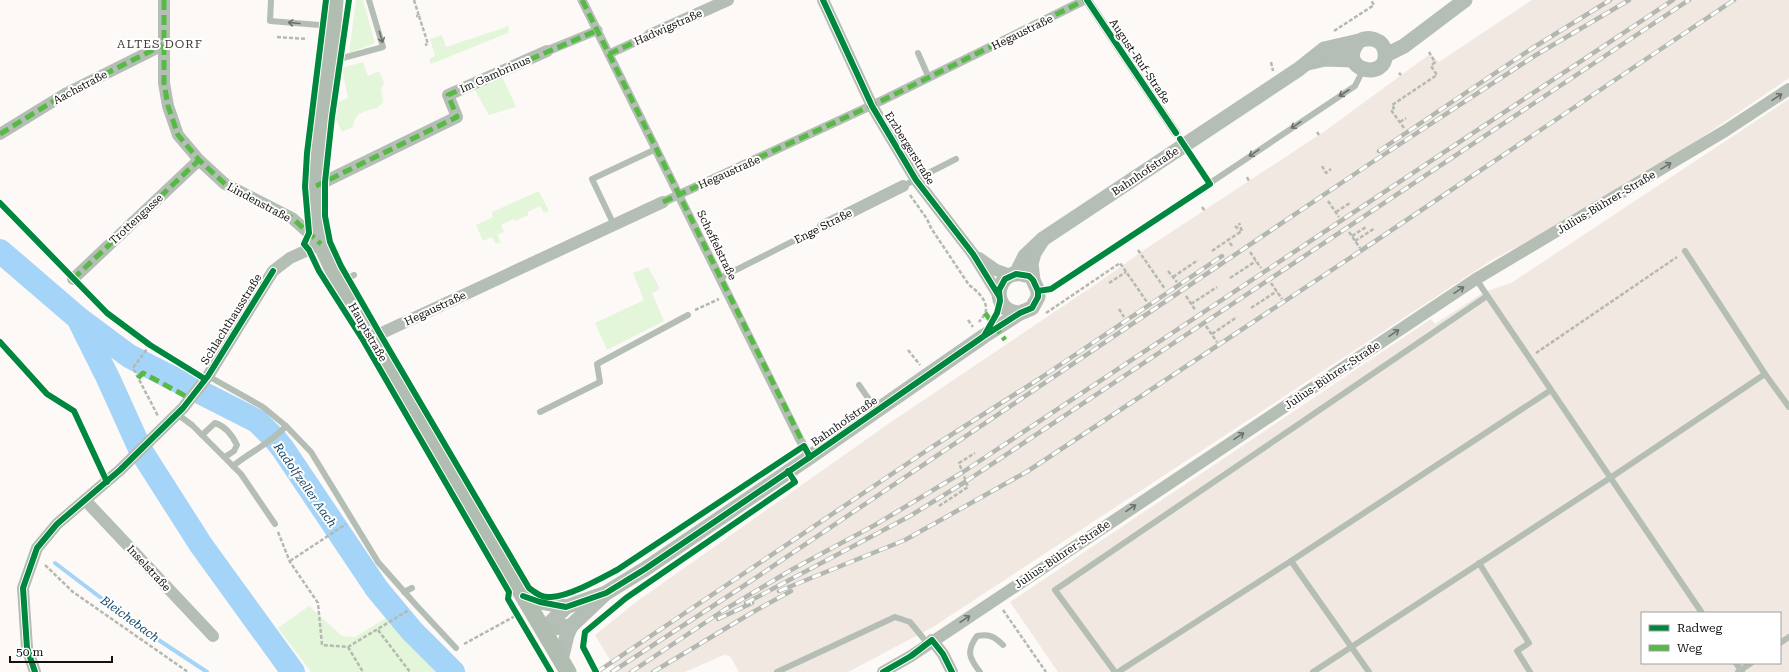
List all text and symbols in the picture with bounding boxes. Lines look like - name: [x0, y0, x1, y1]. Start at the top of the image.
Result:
- street label: Hadwigstraße: [632, 7, 704, 48]
- street label: Hegaustraße: [989, 12, 1055, 53]
- street label: August-Ruf-Straße: [1106, 16, 1173, 106]
- one-way arrow: [288, 19, 301, 26]
- one-way arrow: [378, 31, 385, 44]
- district label: ALTES DORF: [117, 37, 203, 51]
- street label: Im Gambrinus: [458, 53, 532, 96]
- street label: Aachstraße: [51, 68, 109, 107]
- one-way arrow: [1339, 89, 1350, 97]
- one-way arrow: [1771, 93, 1782, 101]
- street label: Erzbergerstraße: [882, 109, 937, 187]
- one-way arrow: [1291, 121, 1302, 129]
- street label: Bahnhofstraße: [1109, 144, 1181, 199]
- one-way arrow: [1249, 149, 1260, 157]
- street label: Hegaustraße: [696, 153, 762, 192]
- one-way arrow: [1660, 161, 1672, 169]
- street label: Julius-Bührer-Straße: [1555, 168, 1658, 237]
- street label: Lindenstraße: [225, 180, 293, 225]
- street label: Trottengasse: [107, 191, 166, 247]
- street label: Enge Straße: [792, 206, 854, 247]
- street label: Scheffelstraße: [694, 208, 739, 282]
- street label: Schlachthausstraße: [198, 272, 265, 367]
- one-way arrow: [1453, 286, 1465, 294]
- street label: Hegaustraße: [402, 289, 468, 328]
- street label: Hauptstraße: [346, 301, 390, 364]
- one-way arrow: [1389, 329, 1400, 338]
- street label: Julius-Bührer-Straße: [1282, 339, 1382, 412]
- street label: Bahnhofstraße: [809, 394, 880, 449]
- one-way arrow: [1234, 432, 1245, 440]
- water label: Radolfzeller Aach: [270, 439, 339, 530]
- one-way arrow: [1125, 504, 1136, 512]
- street label: Julius-Bührer-Straße: [1012, 518, 1112, 591]
- street label: Inselstraße: [124, 543, 173, 594]
- water label: Bleichebach: [97, 593, 162, 645]
- legend: [1641, 612, 1781, 664]
- one-way arrow: [959, 615, 970, 623]
- text: Radweg: [1677, 621, 1723, 635]
- scale bar: [10, 638, 112, 664]
- text: Weg: [1677, 641, 1702, 655]
- text: 50 m: [16, 645, 43, 659]

